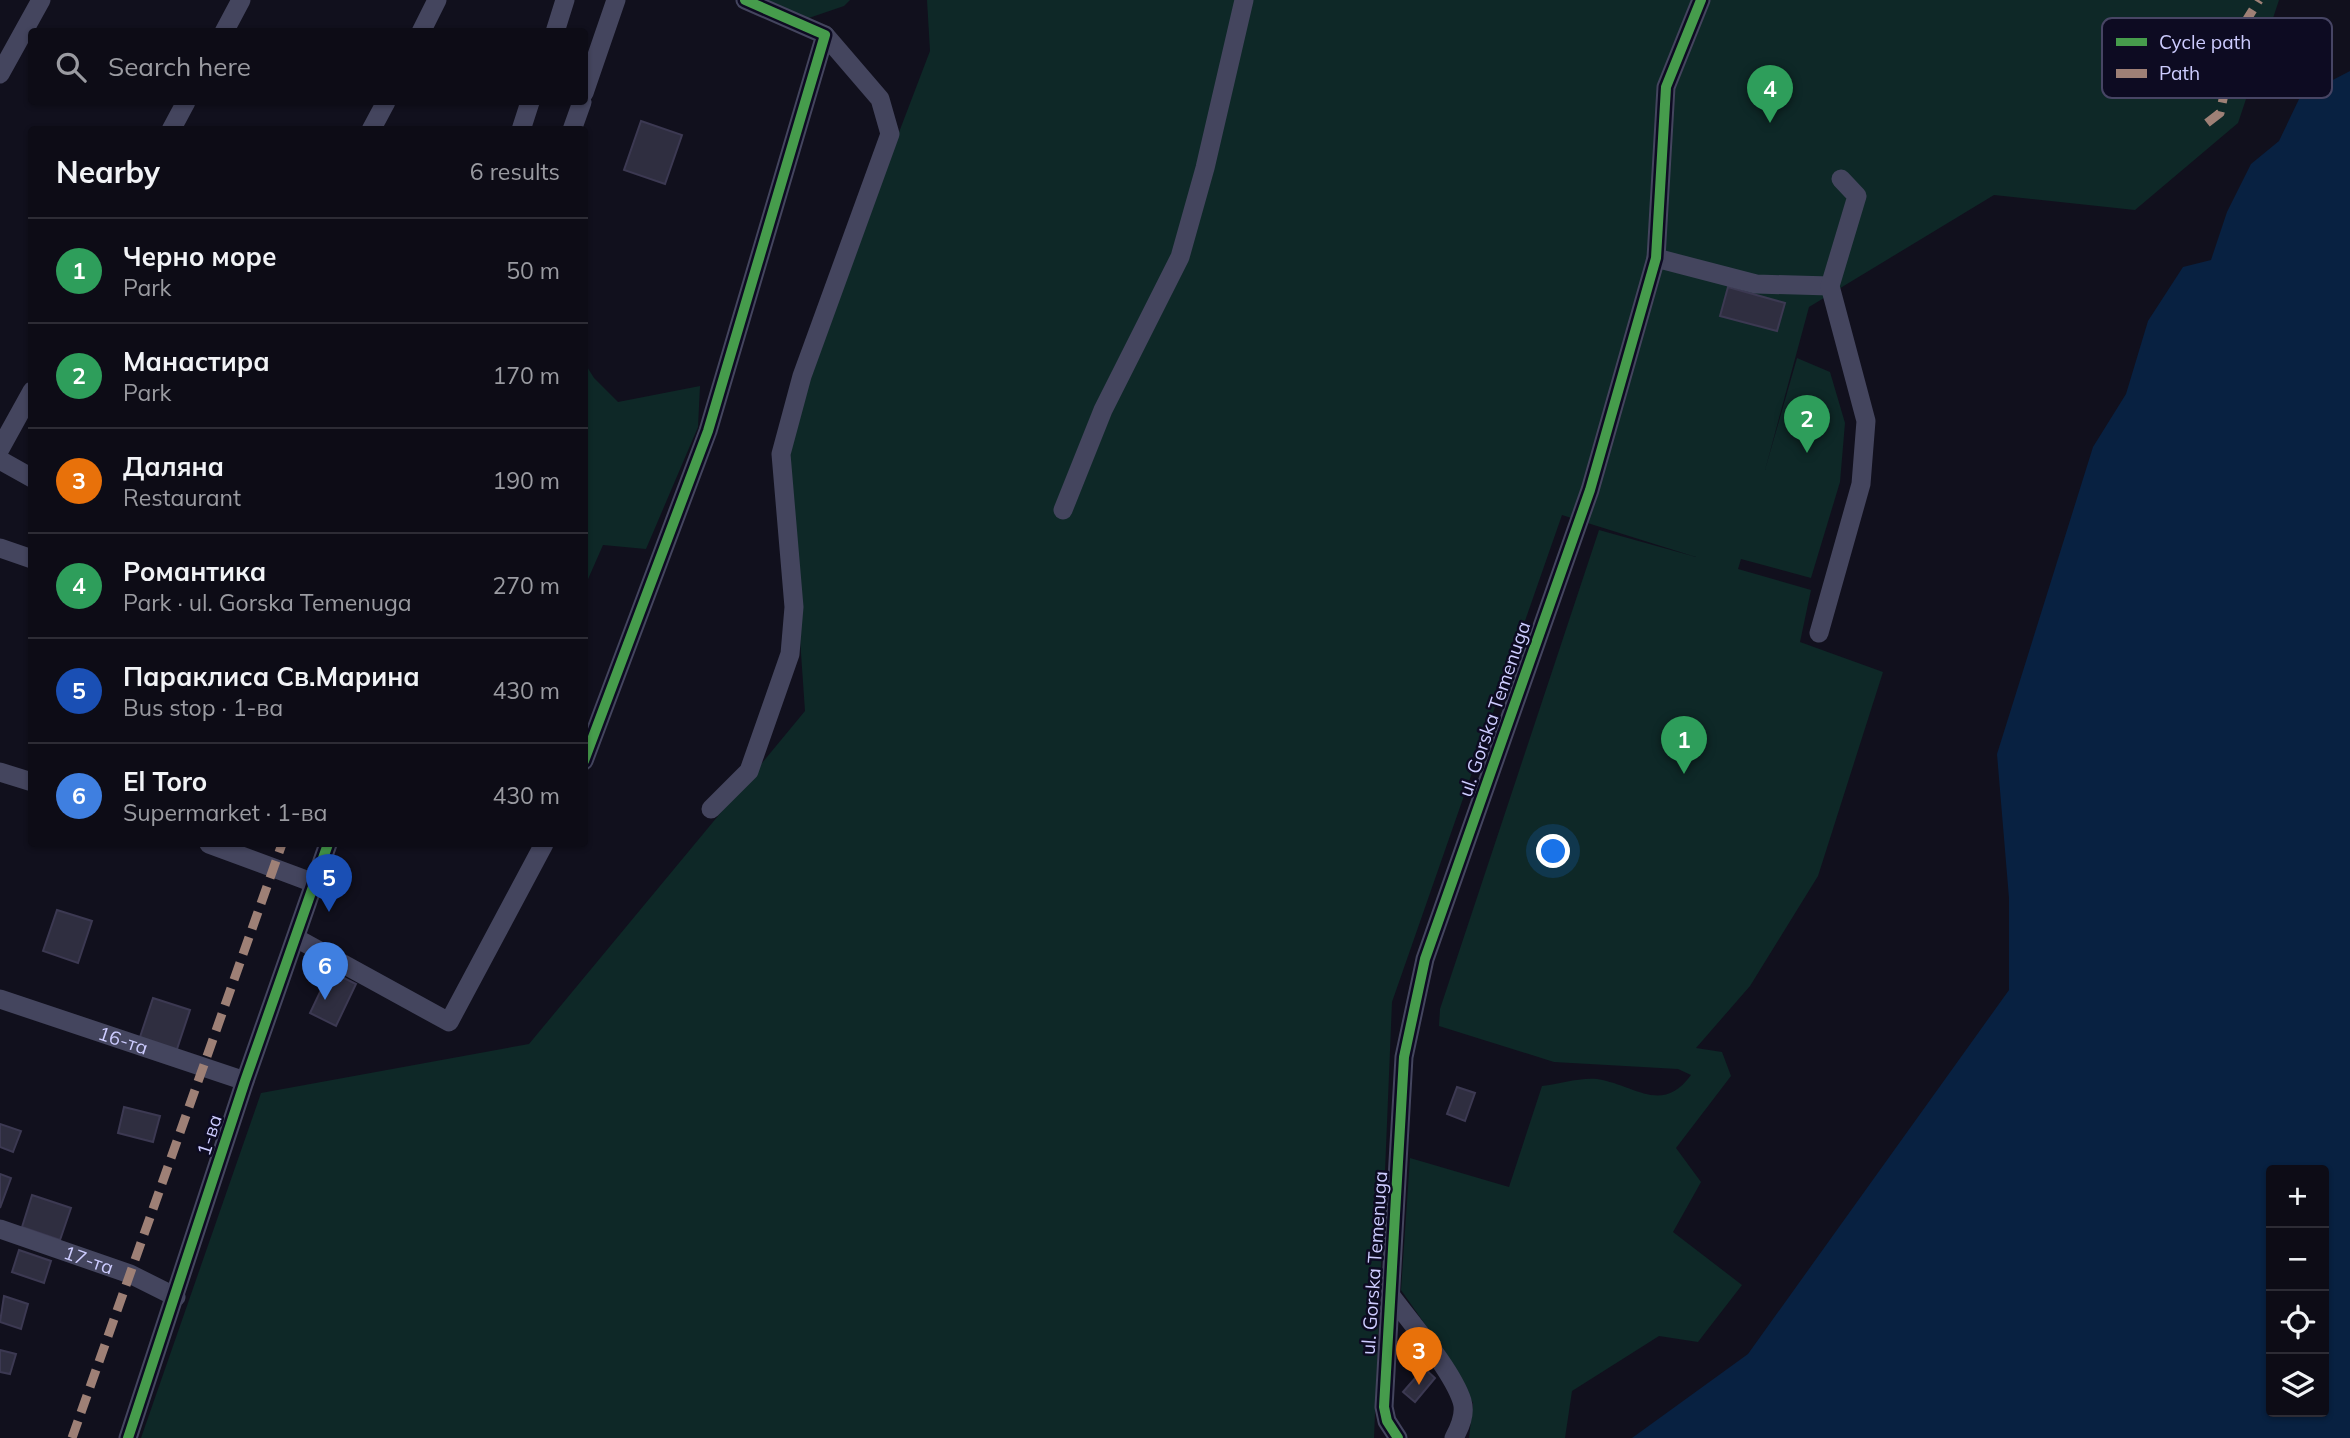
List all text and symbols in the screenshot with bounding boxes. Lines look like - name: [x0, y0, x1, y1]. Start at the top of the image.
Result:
- legend: [2102, 18, 2332, 98]
- search box: [28, 28, 588, 105]
- text: Cycle path: [2159, 30, 2251, 54]
- icon: search: [52, 48, 90, 86]
- text: Search here: [108, 50, 251, 83]
- text: Path: [2159, 61, 2200, 85]
- pin: 4: [1747, 65, 1793, 123]
- text: Nearby: [56, 153, 160, 191]
- text: 6 results: [470, 157, 560, 186]
- text: Черно море: [123, 240, 277, 273]
- text: 1: [72, 256, 86, 285]
- text: 50 m: [506, 256, 560, 285]
- text: Park: [123, 273, 171, 302]
- text: Манастира: [123, 345, 270, 378]
- text: 2: [72, 361, 86, 390]
- text: 170 m: [492, 361, 560, 390]
- text: Park: [123, 378, 171, 407]
- pin: 2: [1784, 395, 1830, 453]
- text: Даляна: [123, 450, 224, 483]
- text: 3: [72, 466, 86, 495]
- text: 190 m: [492, 466, 560, 495]
- text: Restaurant: [123, 483, 241, 512]
- text: Романтика: [123, 555, 266, 588]
- text: 4: [72, 571, 86, 600]
- text: 270 m: [492, 571, 560, 600]
- text: Park · ul. Gorska Temenuga: [123, 588, 412, 617]
- street label: ul. Gorska Temenuga: [1453, 618, 1535, 800]
- text: Параклиса Св.Марина: [123, 660, 420, 693]
- text: 5: [72, 676, 86, 705]
- text: 430 m: [492, 676, 560, 705]
- text: Bus stop · 1-ва: [123, 693, 283, 722]
- pin: 1: [1661, 716, 1707, 774]
- text: El Toro: [123, 765, 207, 798]
- text: 6: [72, 781, 86, 810]
- text: 430 m: [492, 781, 560, 810]
- text: Supermarket · 1-ва: [123, 798, 328, 827]
- your location: [1536, 834, 1570, 868]
- pin: 5: [306, 854, 352, 912]
- pin: 6: [302, 942, 348, 1000]
- street label: 16-та: [95, 1021, 151, 1060]
- street label: 1-ва: [191, 1111, 227, 1159]
- map controls: [2266, 1165, 2329, 1417]
- button: +: [2266, 1165, 2329, 1228]
- street label: ul. Gorska Temenuga: [1356, 1170, 1392, 1356]
- button: −: [2266, 1228, 2329, 1291]
- street label: 17-та: [61, 1240, 117, 1279]
- button: locate: [2266, 1291, 2329, 1354]
- pin: 3: [1396, 1327, 1442, 1385]
- button: layers: [2266, 1354, 2329, 1417]

